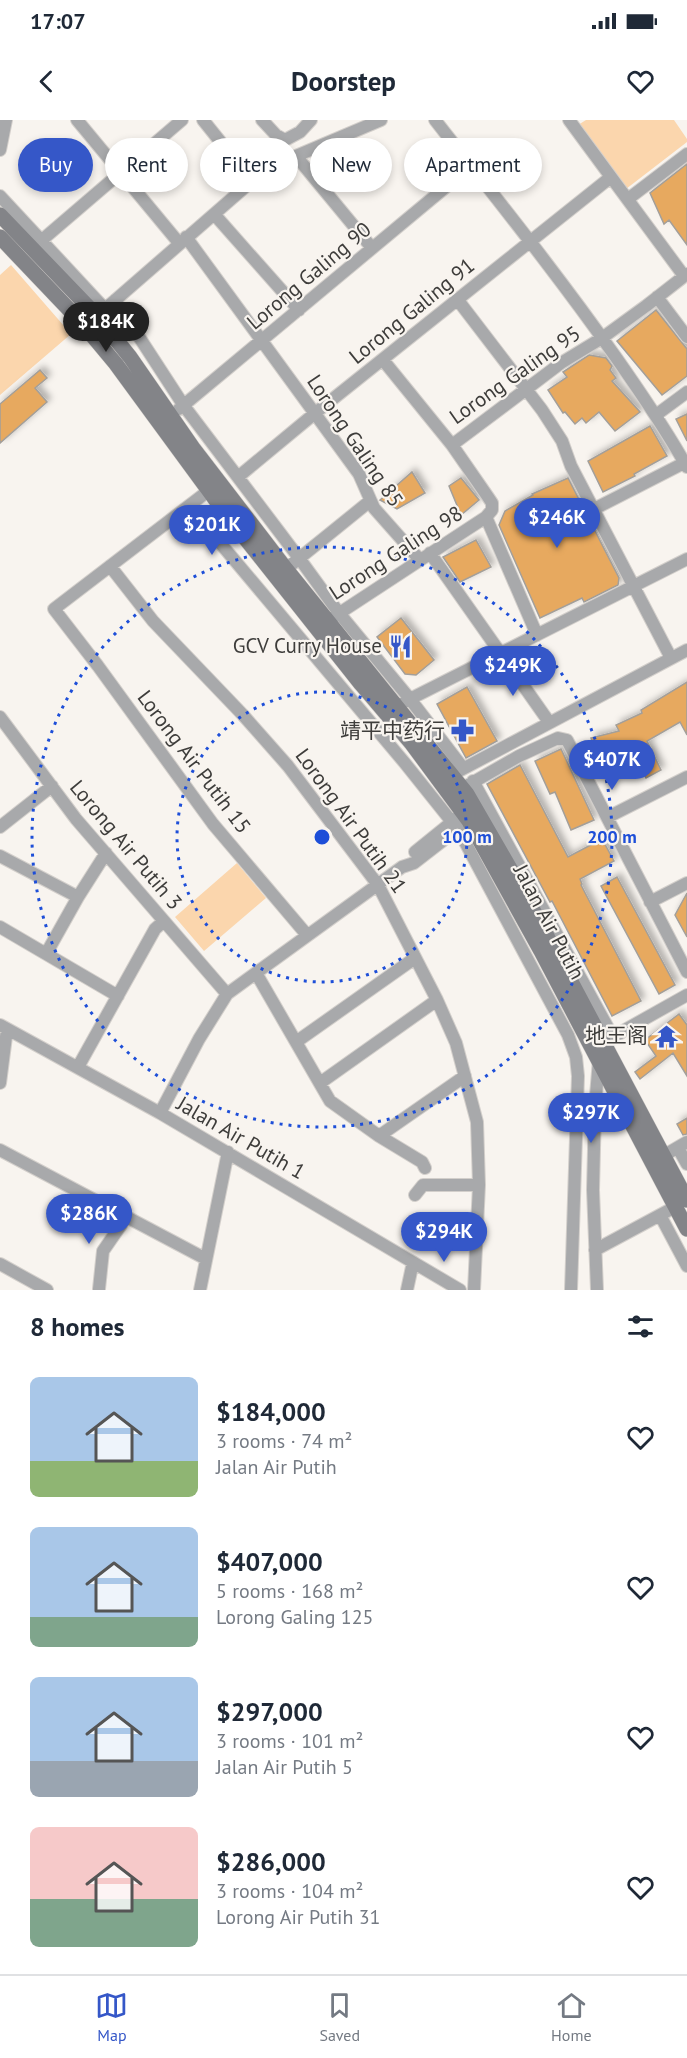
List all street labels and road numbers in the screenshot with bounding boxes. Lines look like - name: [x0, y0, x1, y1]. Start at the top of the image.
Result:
- street label: Lorong Galing 90: [241, 216, 376, 335]
- street label: Lorong Galing 91: [343, 252, 480, 370]
- street label: Lorong Galing 95: [444, 319, 586, 430]
- street label: Lorong Galing 85: [301, 369, 410, 512]
- street label: Lorong Galing 98: [324, 499, 468, 606]
- street label: Lorong Air Putih 15: [132, 685, 257, 839]
- street label: Lorong Air Putih 21: [290, 743, 413, 898]
- street label: Lorong Air Putih 3: [64, 774, 189, 915]
- street label: Jalan Air Putih: [507, 859, 591, 984]
- street label: Jalan Air Putih 1: [171, 1089, 310, 1185]

